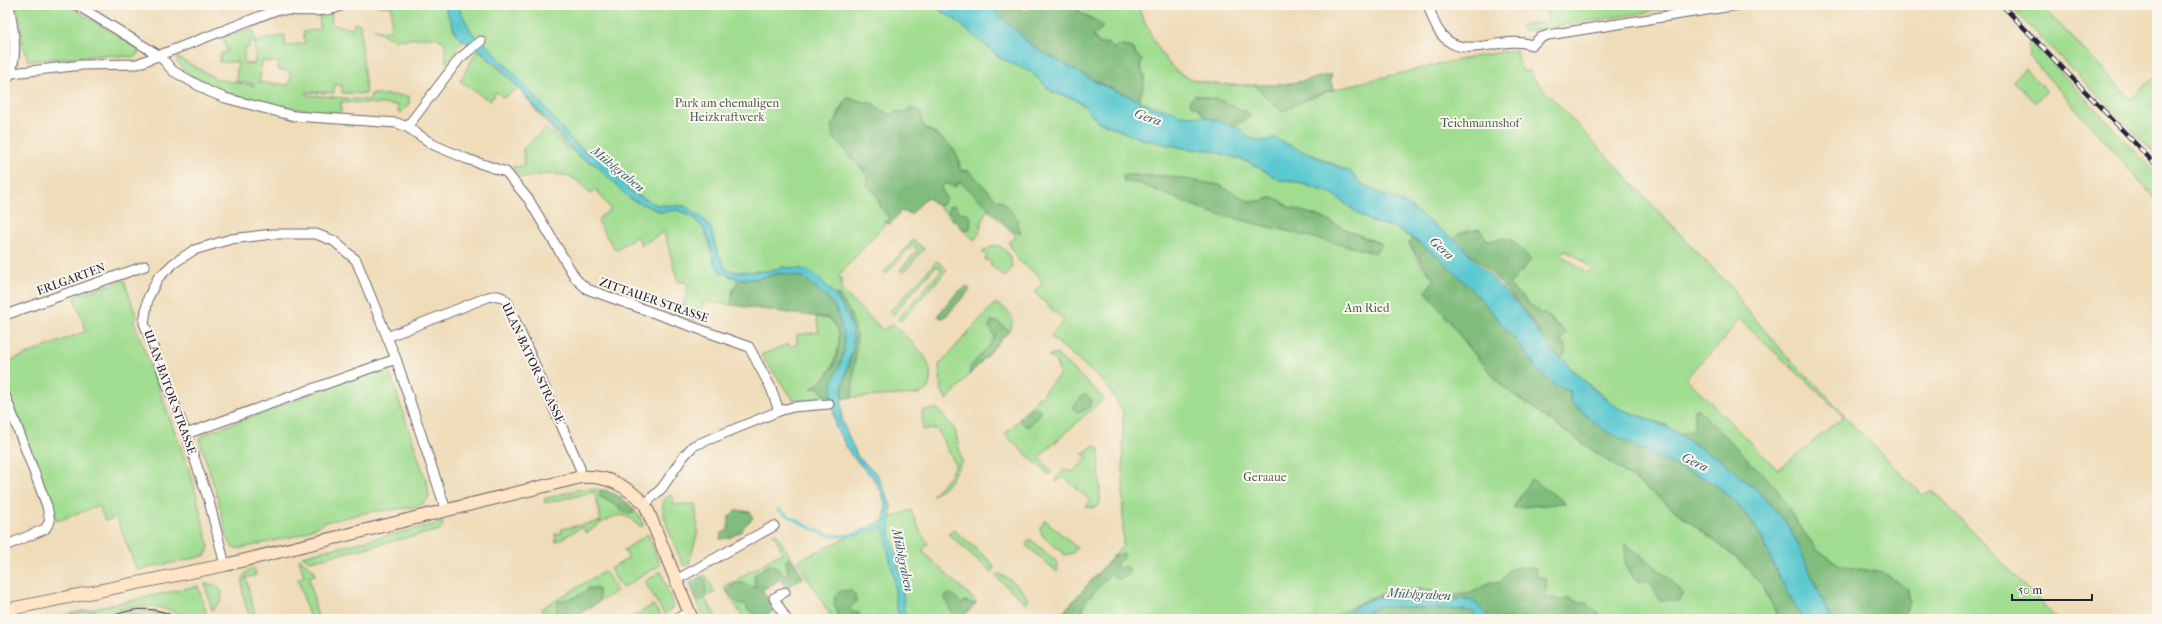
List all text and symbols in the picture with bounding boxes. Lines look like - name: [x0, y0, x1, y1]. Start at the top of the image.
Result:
- park label: Park am ehemaligen Heizkraftwerk: [675, 96, 779, 124]
- water label: Gera: [1133, 105, 1164, 129]
- park label: Teichmannshof: [1441, 116, 1523, 130]
- water label: Mühlgraben: [588, 142, 648, 195]
- water label: Gera: [1427, 233, 1457, 263]
- street label: ERLGARTEN: [35, 260, 107, 298]
- street label: ZITTAUER STRASSE: [597, 275, 711, 325]
- street label: ULAN-BATOR-STRASSE: [499, 300, 567, 426]
- park label: Am Ried: [1344, 301, 1390, 315]
- street label: ULAN-BATOR-STRASSE: [141, 328, 199, 456]
- water label: Gera: [1679, 449, 1711, 475]
- park label: Geraaue: [1243, 470, 1287, 484]
- water label: Mühlgraben: [889, 526, 917, 593]
- scale bar: [2012, 576, 2092, 602]
- text: 50 m: [2018, 583, 2042, 597]
- water label: Mühlgraben: [1386, 585, 1451, 603]

